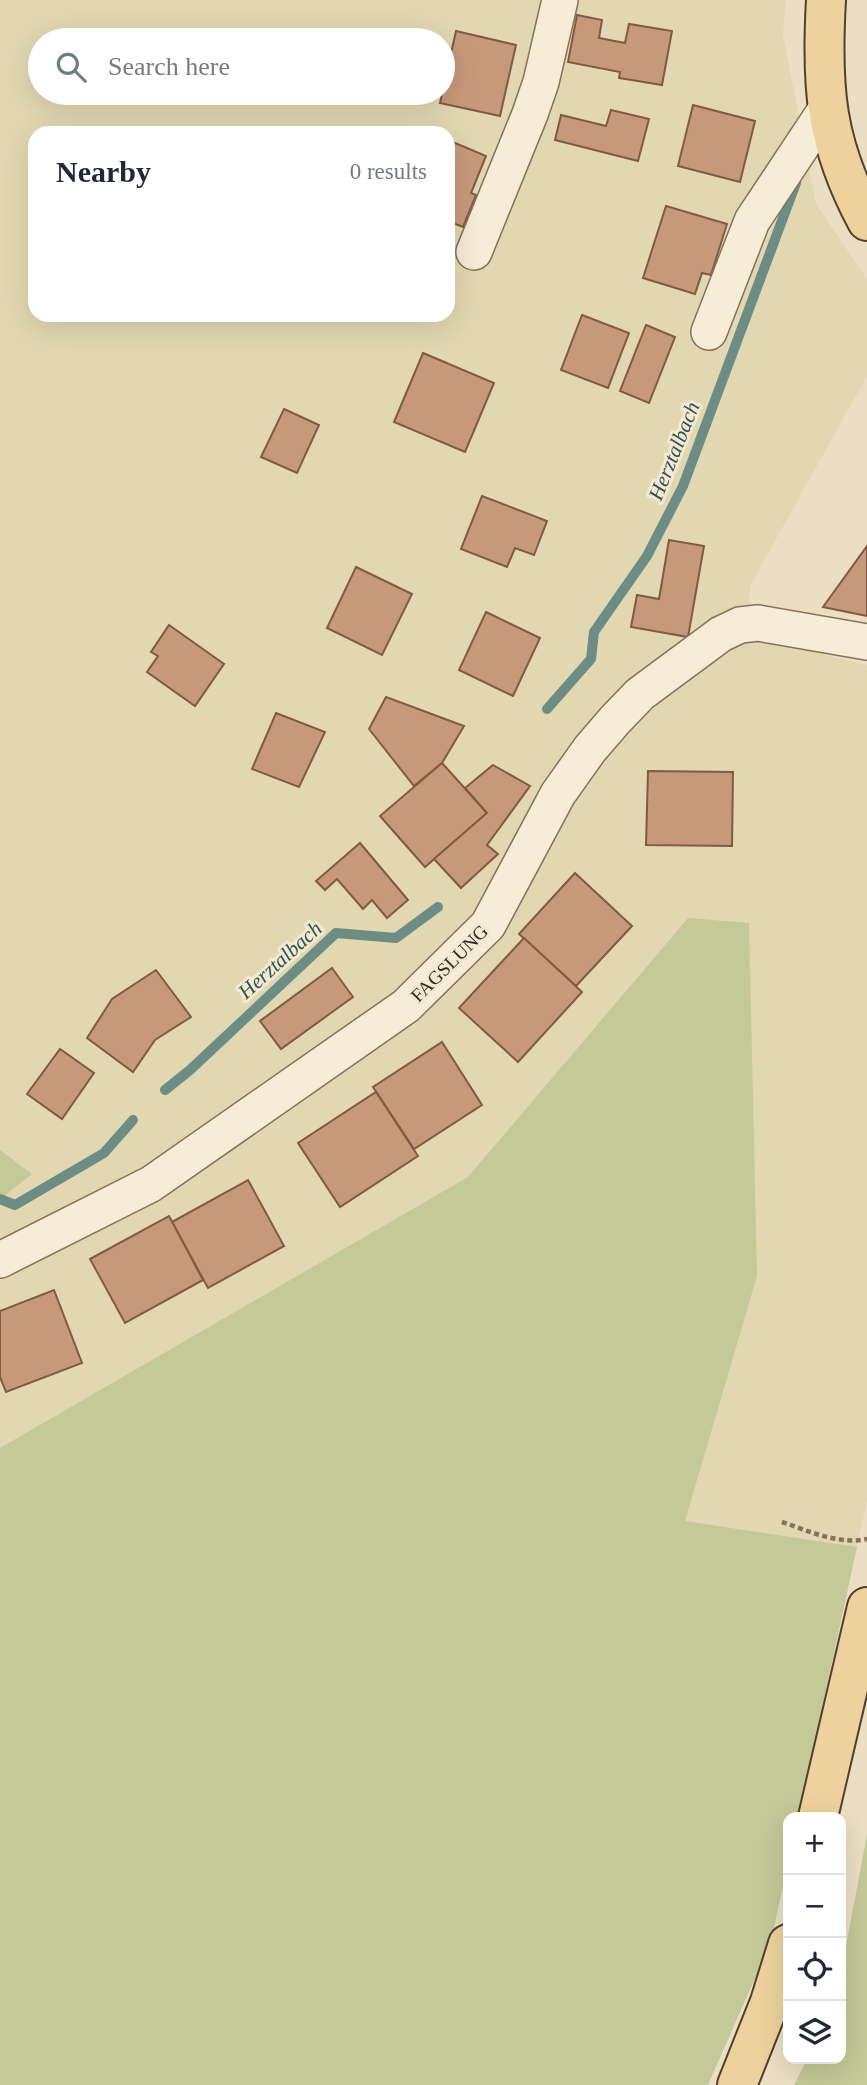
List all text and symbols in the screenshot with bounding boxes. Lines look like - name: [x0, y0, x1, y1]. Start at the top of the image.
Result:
- search box: [28, 28, 455, 105]
- icon: search: [52, 48, 90, 86]
- text: Search here: [108, 52, 230, 81]
- text: Nearby: [56, 155, 151, 188]
- text: 0 results: [350, 159, 427, 184]
- water label: Herztalbach: [643, 398, 705, 505]
- water label: Herztalbach: [233, 916, 327, 1004]
- street label: FAGSLUNG: [407, 920, 492, 1006]
- map controls: [783, 1812, 846, 2064]
- button: +: [783, 1812, 846, 1875]
- button: −: [783, 1875, 846, 1938]
- button: locate: [783, 1938, 846, 2001]
- button: layers: [783, 2001, 846, 2064]

